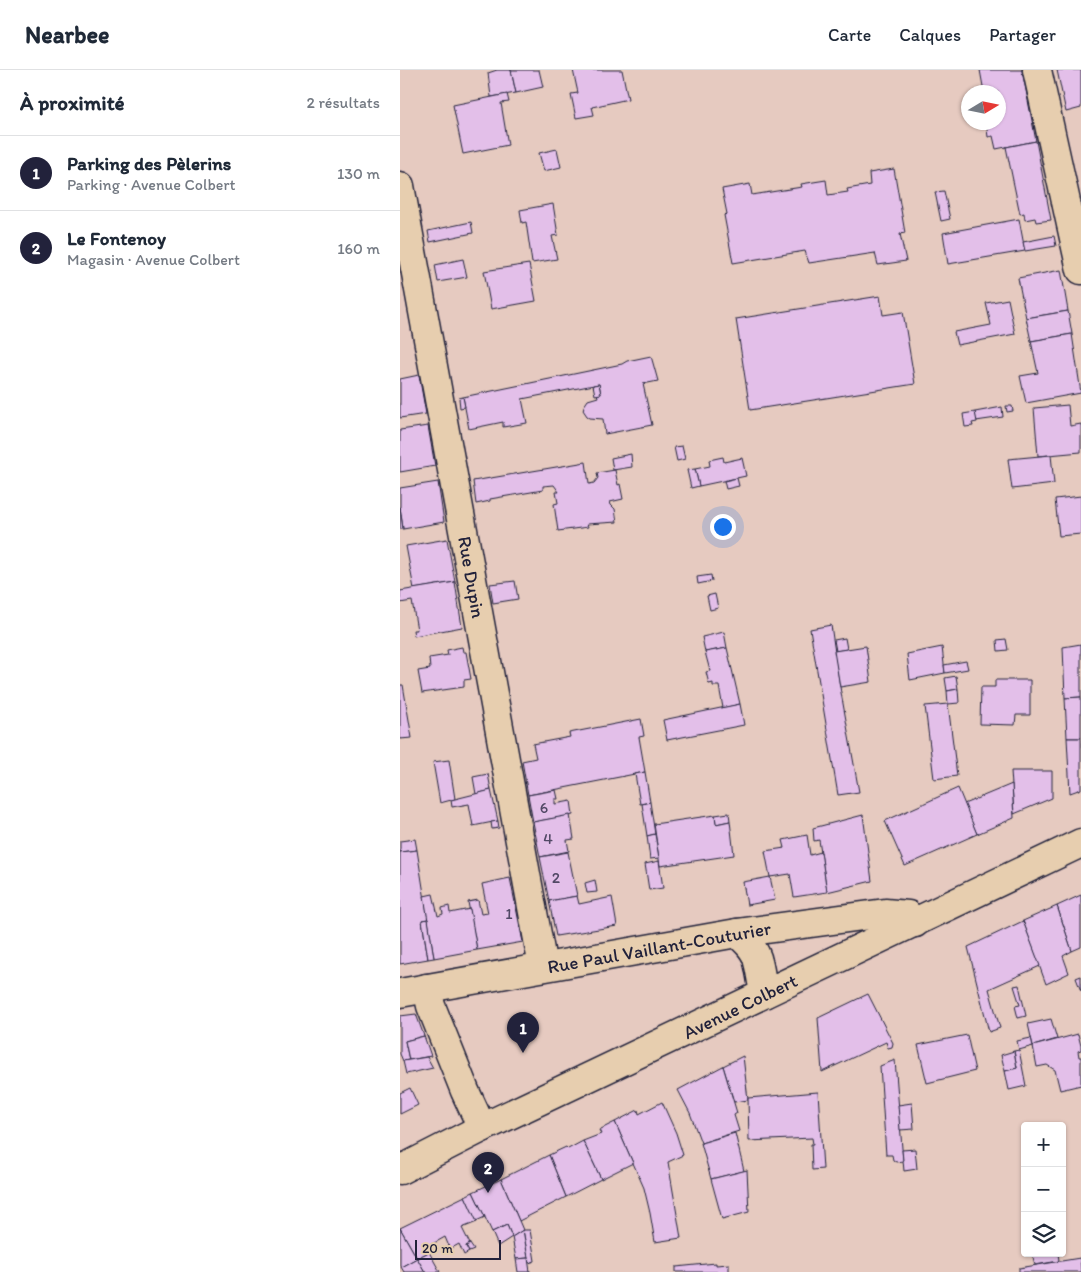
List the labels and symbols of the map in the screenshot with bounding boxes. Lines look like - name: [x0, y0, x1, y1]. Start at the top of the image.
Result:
- north arrow: [961, 85, 1006, 130]
- your location: [710, 514, 736, 540]
- street label: Rue Dupin: [453, 534, 490, 620]
- house number: 6: [540, 798, 548, 817]
- house number: 4: [543, 829, 553, 848]
- house number: 2: [552, 868, 561, 887]
- house number: 1: [505, 904, 513, 923]
- street label: Rue Paul Vaillant-Couturier: [546, 916, 773, 978]
- street label: Avenue Colbert: [679, 969, 801, 1044]
- pin: 1: [507, 1012, 539, 1053]
- pin: 2: [472, 1152, 504, 1193]
- scale bar: [415, 1237, 501, 1260]

